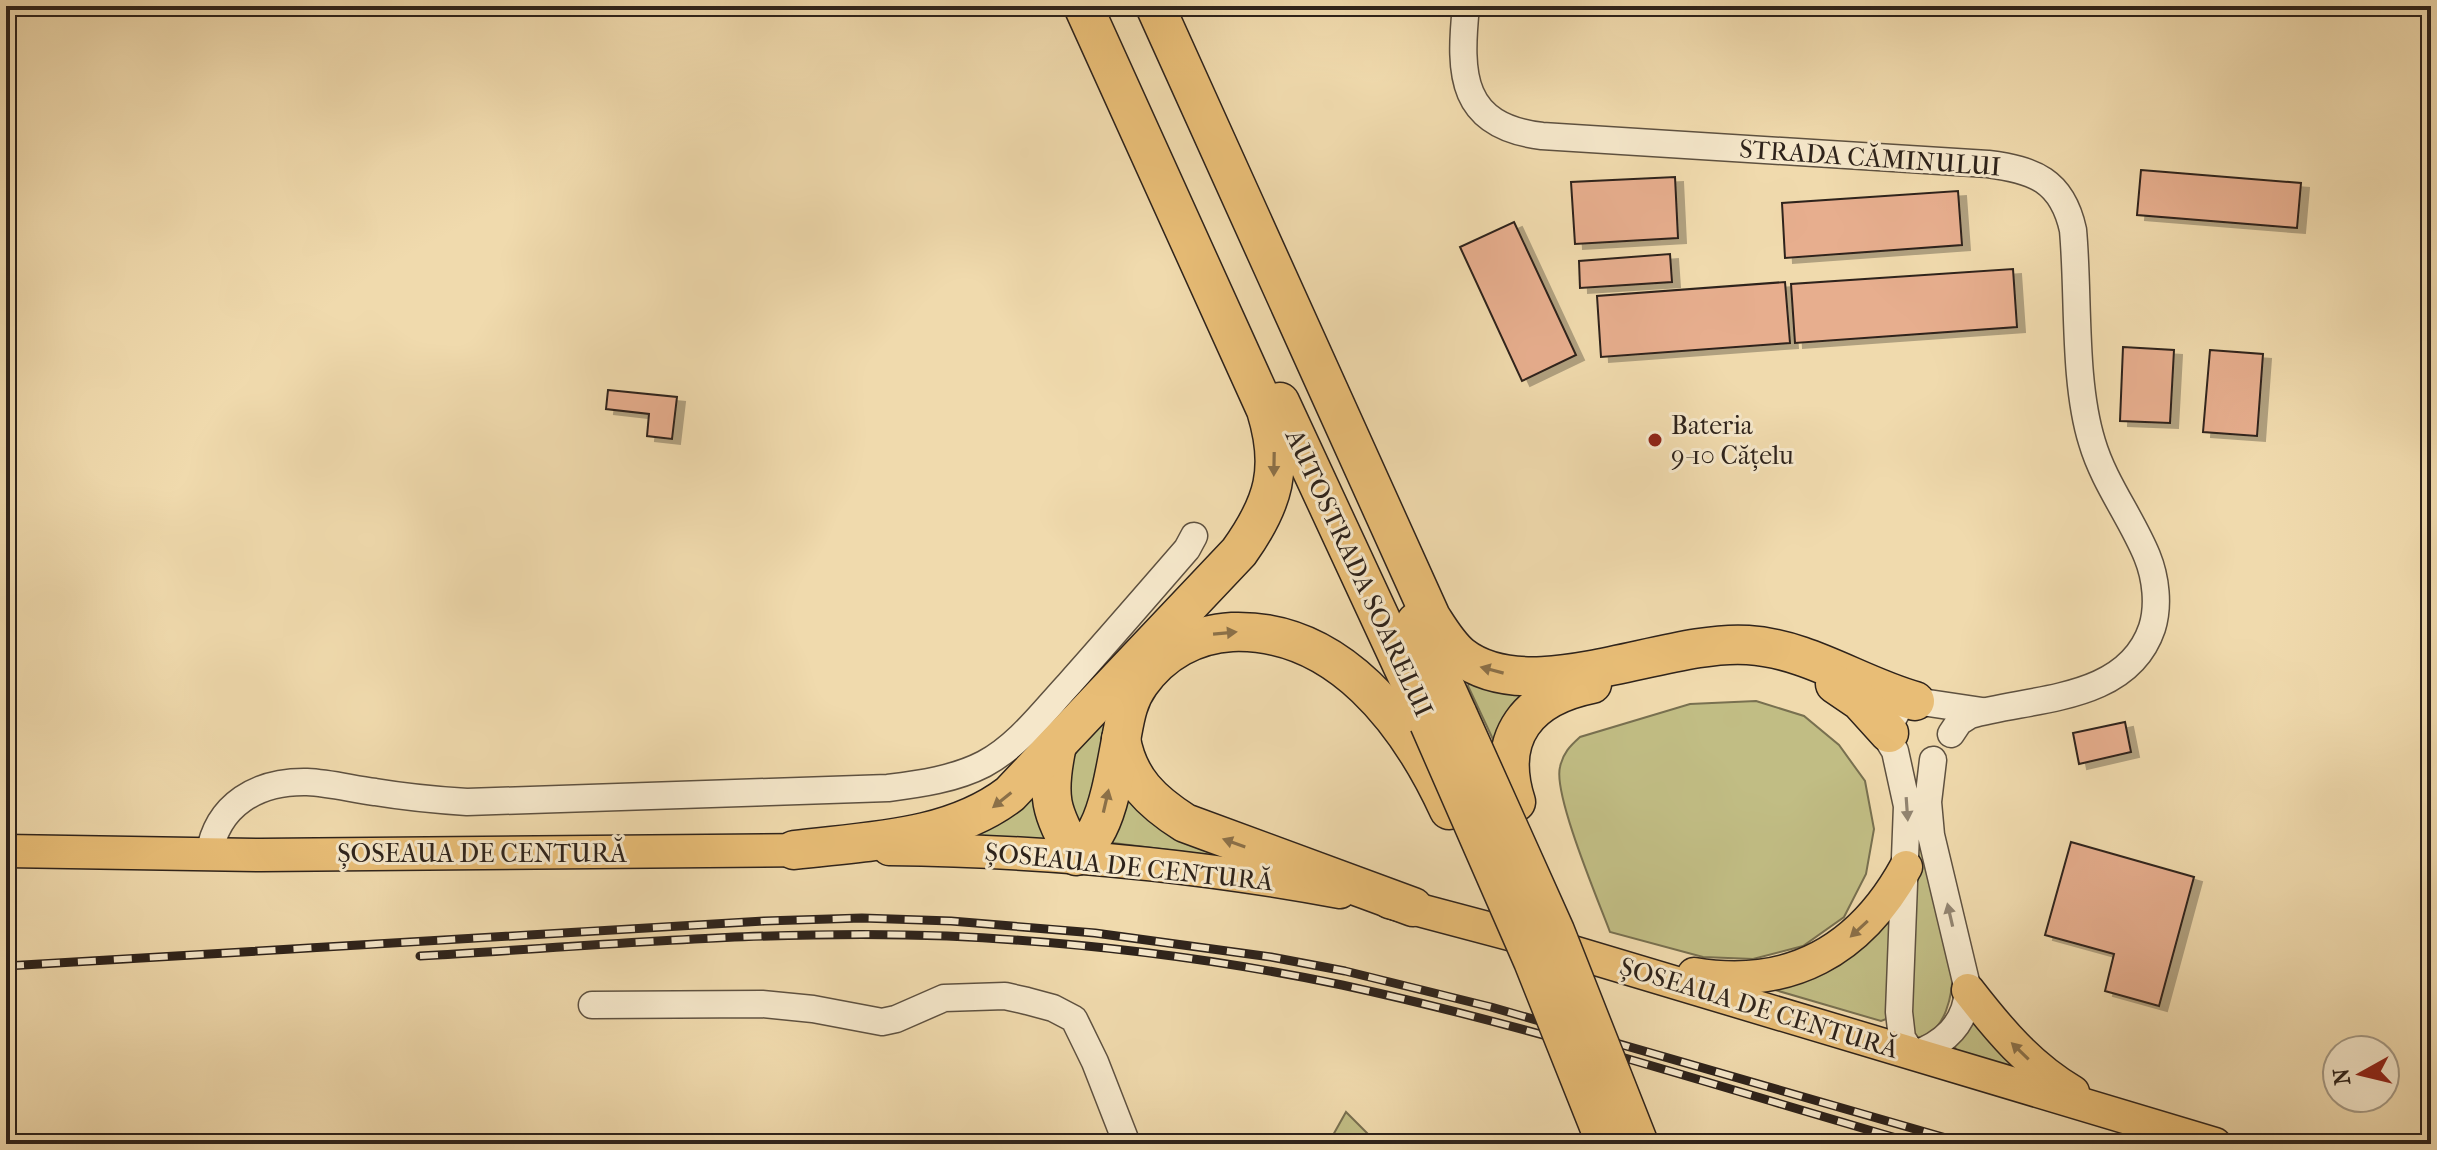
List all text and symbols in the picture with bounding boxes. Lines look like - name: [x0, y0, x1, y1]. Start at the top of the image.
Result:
- street label: STRADA CĂMINULUI: [1738, 131, 2002, 183]
- place label: Bateria 9-10 Cățelu: [1671, 410, 1794, 471]
- street label: AUTOSTRADA SOARELUI: [1278, 424, 1439, 722]
- marker: Bateria 9-10 Cățelu: [1646, 431, 1664, 449]
- one-way arrow: [1268, 451, 1281, 477]
- one-way arrow: [1213, 627, 1238, 640]
- one-way arrow: [1480, 663, 1504, 676]
- one-way arrow: [1100, 789, 1113, 814]
- one-way arrow: [992, 791, 1012, 808]
- one-way arrow: [1901, 797, 1914, 822]
- street label: ȘOSEAUA DE CENTURĂ: [983, 834, 1276, 898]
- street label: ȘOSEAUA DE CENTURĂ: [337, 836, 628, 869]
- one-way arrow: [1221, 836, 1245, 849]
- one-way arrow: [1943, 902, 1955, 927]
- one-way arrow: [1850, 920, 1869, 938]
- street label: ȘOSEAUA DE CENTURĂ: [1616, 949, 1904, 1066]
- north arrow: [2321, 1034, 2401, 1114]
- one-way arrow: [2011, 1043, 2030, 1061]
- text: N: [2328, 1066, 2356, 1087]

